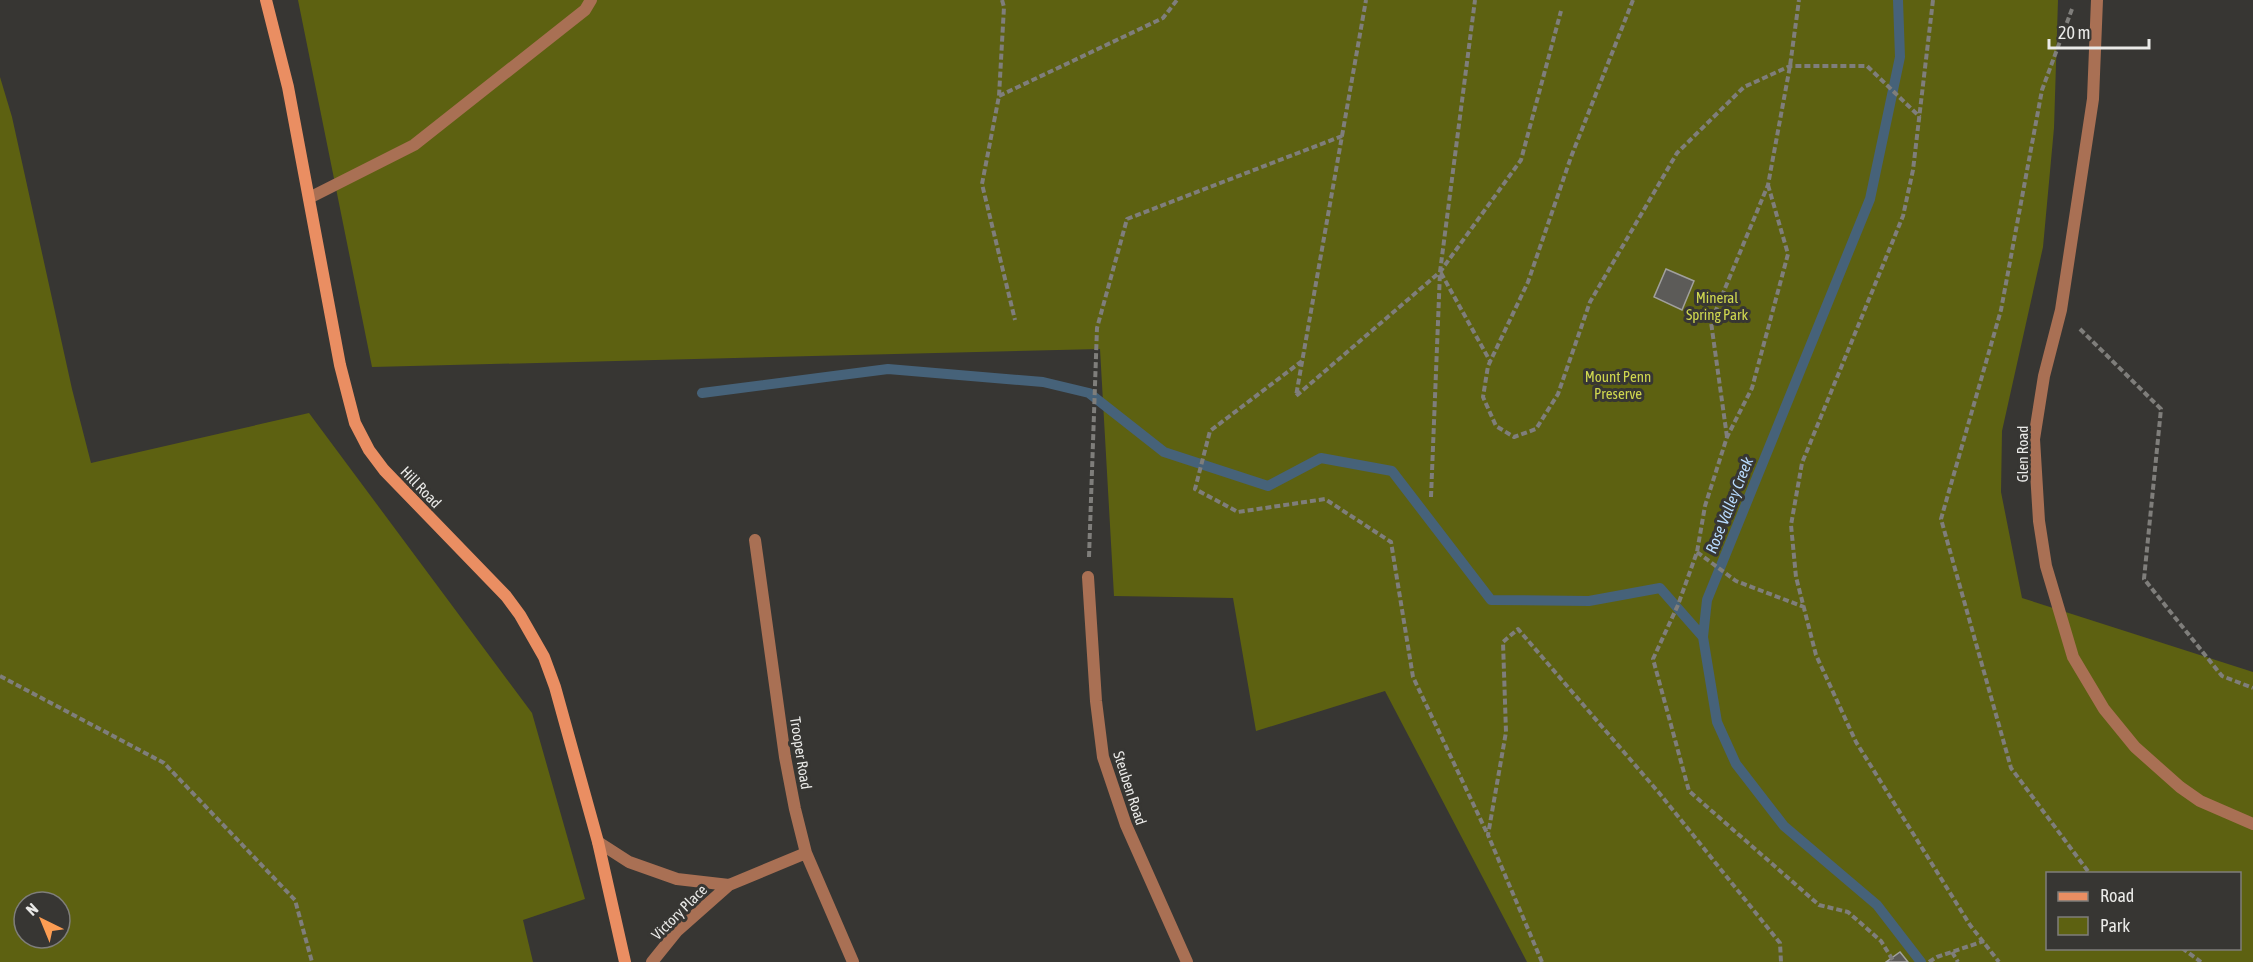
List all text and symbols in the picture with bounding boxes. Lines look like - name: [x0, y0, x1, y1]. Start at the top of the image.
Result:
- scale bar: [2049, 12, 2150, 50]
- text: 20 m: [2058, 22, 2090, 43]
- park label: Mineral Spring Park: [1686, 289, 1748, 323]
- park label: Mount Penn Preserve: [1585, 368, 1651, 402]
- street label: Glen Road: [2014, 426, 2031, 482]
- water label: Rose Valley Creek: [1702, 453, 1758, 556]
- street label: Hill Road: [397, 463, 445, 511]
- street label: Trooper Road: [787, 715, 815, 791]
- street label: Steuben Road: [1110, 749, 1150, 827]
- legend: [2046, 872, 2241, 950]
- street label: Victory Place: [648, 881, 710, 943]
- text: Road: [2100, 885, 2134, 906]
- north arrow: [12, 890, 72, 950]
- text: N: [22, 899, 41, 919]
- text: Park: [2100, 915, 2130, 936]

